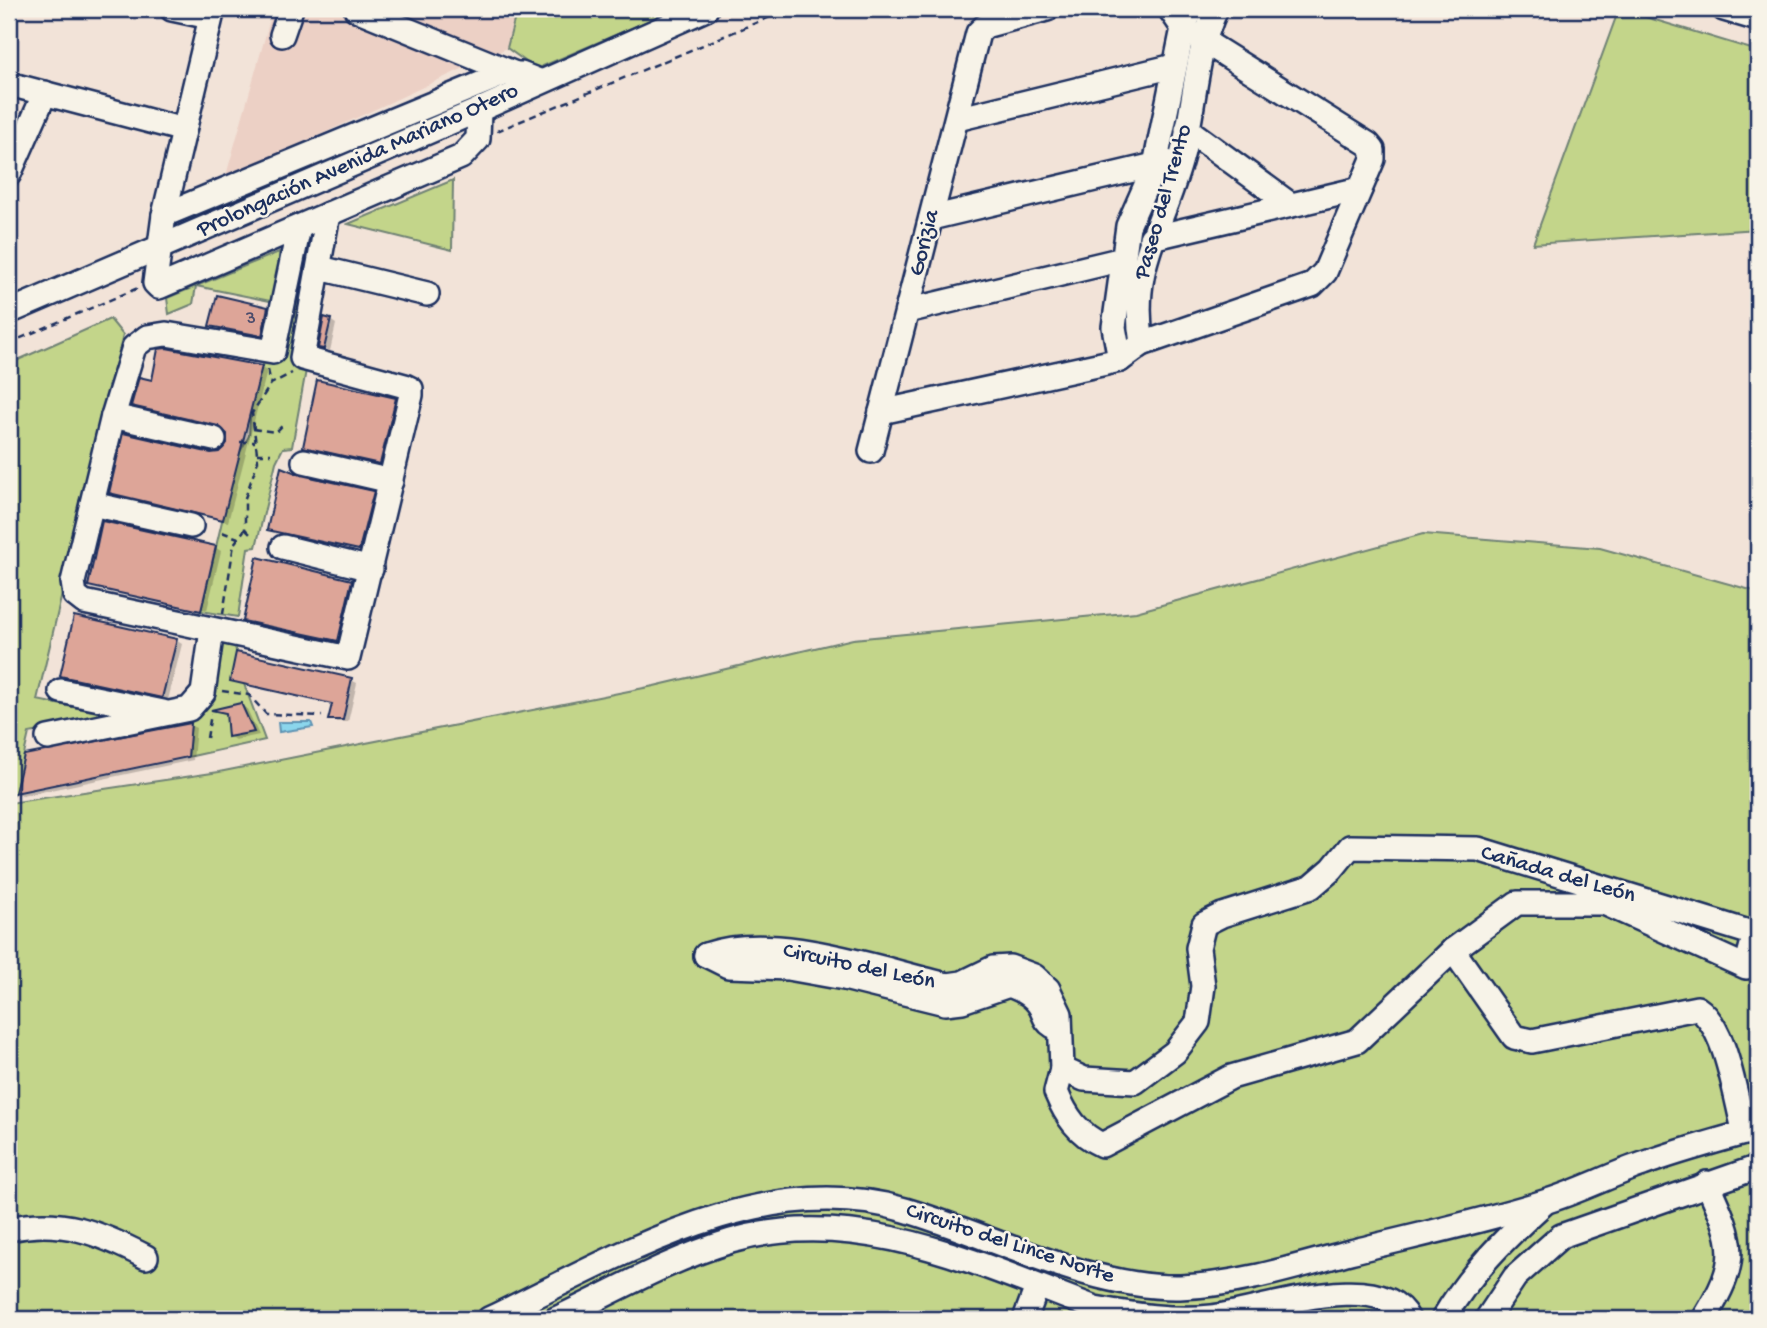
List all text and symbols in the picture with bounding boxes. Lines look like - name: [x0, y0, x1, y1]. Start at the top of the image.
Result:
- street label: Prolongación Avenida Mariano Otero: [192, 78, 523, 245]
- street label: Paseo del Trento: [1129, 121, 1199, 284]
- street label: Gorizia: [904, 206, 947, 279]
- house number: 3: [245, 308, 256, 331]
- street label: Cañada del León: [1478, 840, 1639, 910]
- street label: Circuito del León: [780, 938, 938, 996]
- street label: Circuito del Lince Norte: [902, 1198, 1119, 1291]

